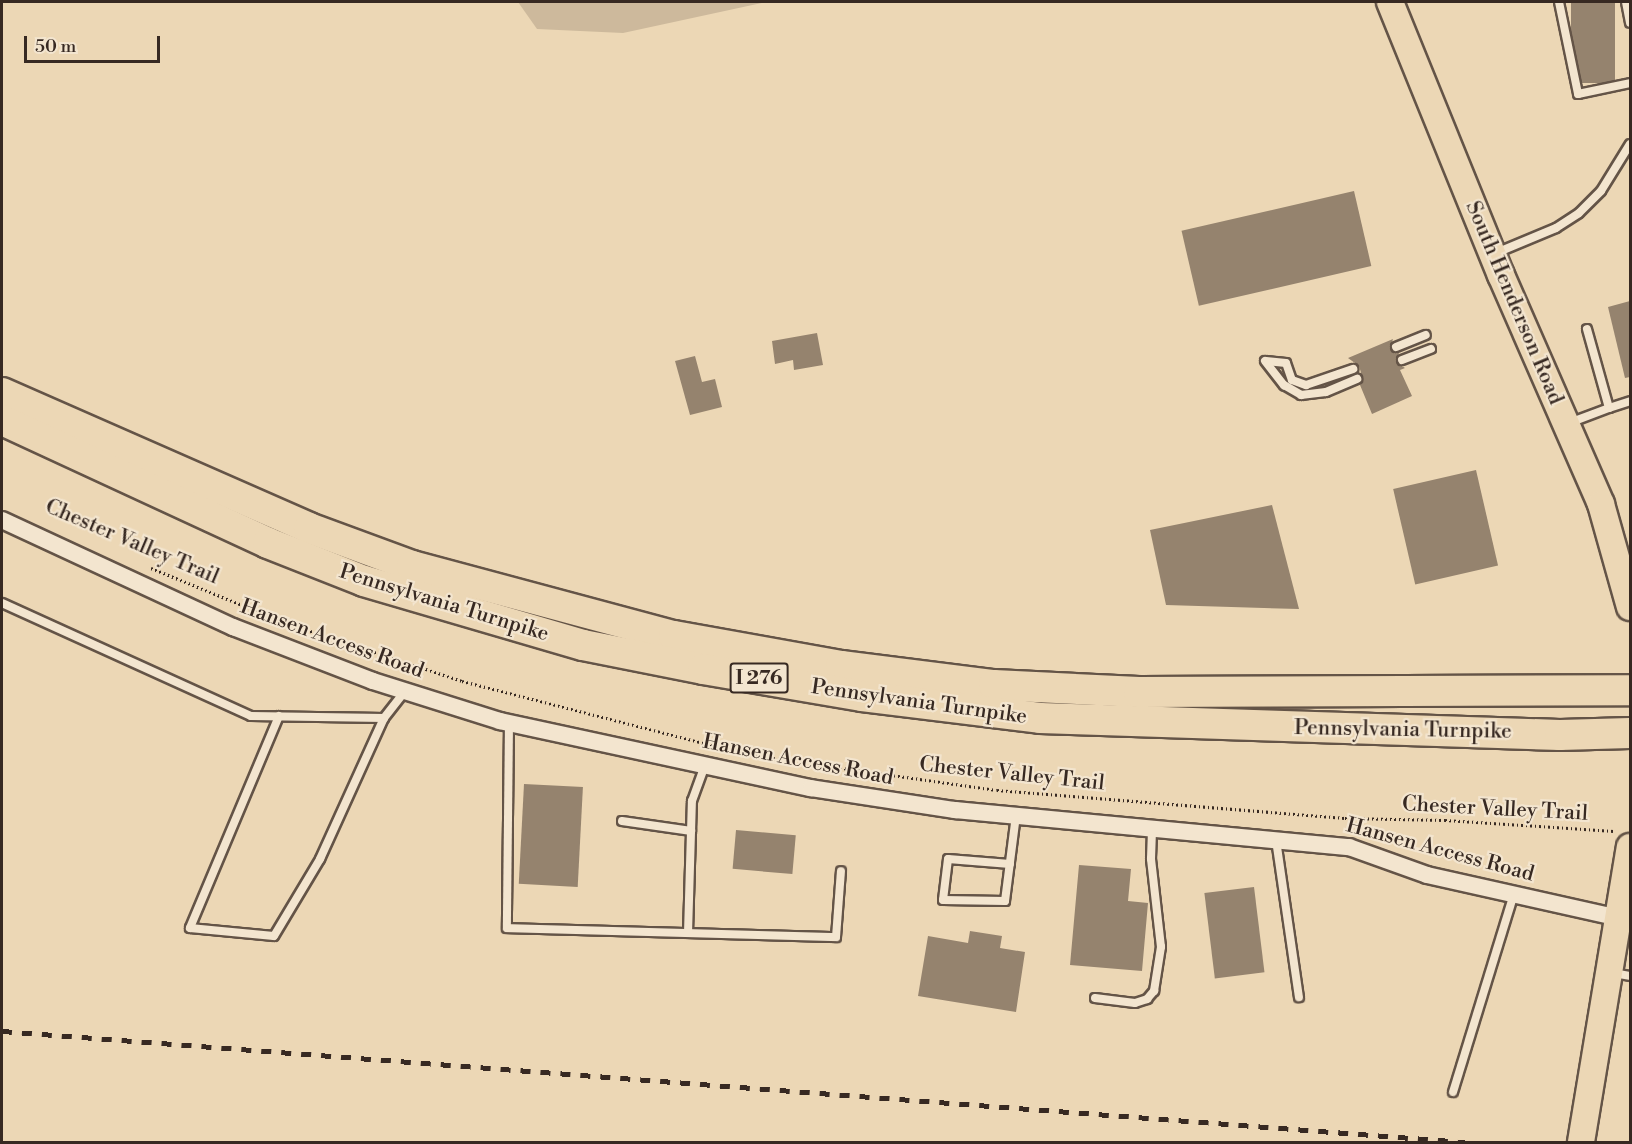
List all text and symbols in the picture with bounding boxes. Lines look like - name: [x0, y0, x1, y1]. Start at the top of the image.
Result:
- scale bar: [27, 24, 164, 62]
- text: 50 m: [35, 35, 76, 58]
- street label: South Henderson Road: [1460, 198, 1568, 408]
- street label: Chester Valley Trail: [41, 494, 223, 590]
- street label: Pennsylvania Turnpike: [336, 559, 552, 647]
- street label: Hansen Access Road: [237, 594, 427, 684]
- road number: I 276: [729, 661, 789, 695]
- street label: Pennsylvania Turnpike: [809, 674, 1029, 730]
- street label: Pennsylvania Turnpike: [1294, 716, 1512, 744]
- street label: Hansen Access Road: [701, 729, 895, 791]
- street label: Chester Valley Trail: [918, 752, 1106, 796]
- street label: Chester Valley Trail: [1401, 792, 1589, 826]
- street label: Hansen Access Road: [1343, 813, 1537, 887]

